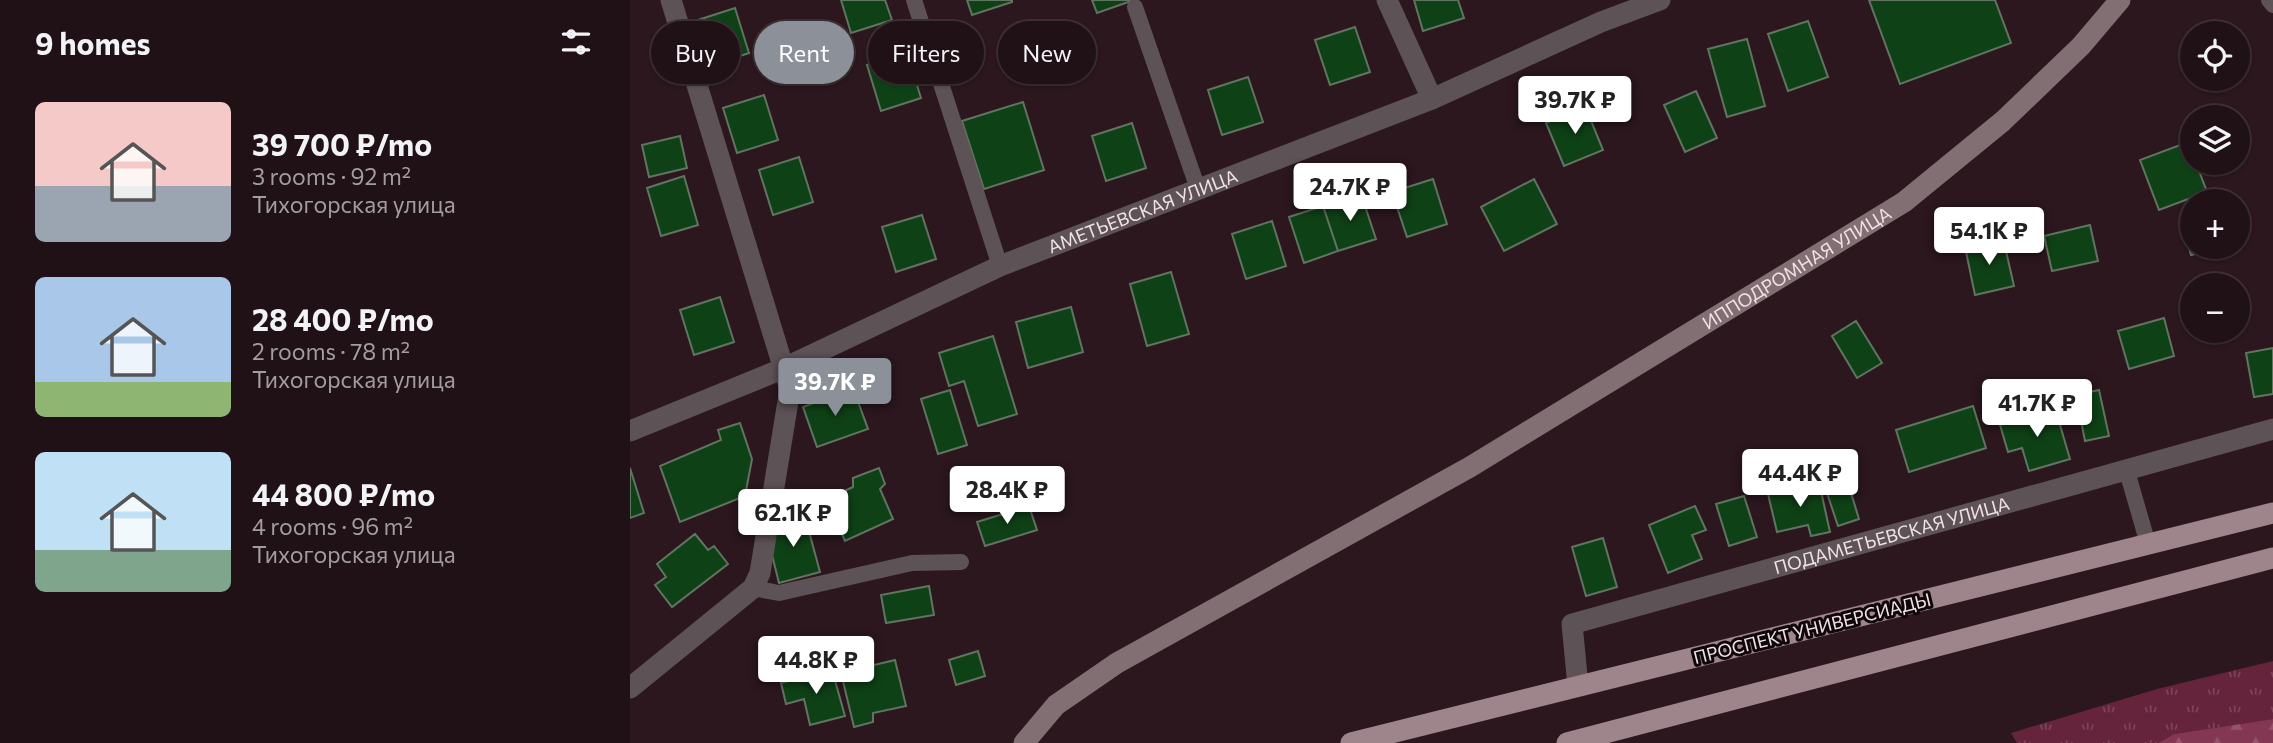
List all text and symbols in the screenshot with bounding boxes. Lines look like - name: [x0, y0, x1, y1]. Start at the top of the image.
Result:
- chip: Buy: [651, 21, 740, 84]
- chip: Rent: [754, 21, 854, 84]
- chip: Filters: [868, 21, 984, 84]
- chip: New: [998, 21, 1096, 84]
- map controls: [2180, 21, 2250, 343]
- button: locate: [2180, 21, 2250, 91]
- icon: filters: [557, 23, 595, 61]
- text: 9 homes: [35, 24, 150, 61]
- pin: 39.7K ₽: [1510, 76, 1640, 136]
- text: 39.7K ₽: [1534, 85, 1616, 113]
- button: layers: [2180, 105, 2250, 175]
- text: 39 700 ₽/mo: [252, 125, 432, 162]
- icon: home: [91, 130, 175, 214]
- text: 3 rooms · 92 m²: [252, 162, 411, 190]
- street label: АМЕТЬЕВСКАЯ УЛИЦА: [1044, 164, 1240, 258]
- pin: 24.7K ₽: [1285, 164, 1415, 223]
- text: 24.7K ₽: [1310, 172, 1390, 200]
- button: +: [2180, 189, 2250, 259]
- text: Тихогорская улица: [252, 190, 456, 218]
- street label: ИППОДРОМНАЯ УЛИЦА: [1698, 202, 1895, 334]
- pin: 54.1K ₽: [1924, 208, 2054, 267]
- text: 54.1K ₽: [1950, 216, 2028, 244]
- button: −: [2180, 273, 2250, 343]
- text: 28 400 ₽/mo: [252, 300, 434, 337]
- icon: home: [91, 305, 175, 389]
- text: 2 rooms · 78 m²: [252, 337, 410, 365]
- pin: 39.7K ₽: [770, 358, 900, 418]
- text: Тихогорская улица: [252, 365, 456, 393]
- text: 39.7K ₽: [794, 367, 876, 395]
- pin: 41.7K ₽: [1972, 380, 2102, 439]
- text: 41.7K ₽: [1998, 388, 2076, 416]
- pin: 44.4K ₽: [1735, 449, 1865, 509]
- text: 44.4K ₽: [1758, 458, 1842, 486]
- pin: 28.4K ₽: [942, 466, 1072, 526]
- text: 44 800 ₽/mo: [252, 475, 435, 512]
- text: 28.4K ₽: [966, 475, 1048, 503]
- icon: home: [91, 480, 175, 564]
- pin: 62.1K ₽: [728, 490, 858, 549]
- street label: ПОДАМЕТЬЕВСКАЯ УЛИЦА: [1771, 492, 2012, 578]
- text: 62.1K ₽: [754, 498, 832, 526]
- text: 4 rooms · 96 m²: [252, 512, 413, 540]
- text: Тихогорская улица: [252, 540, 456, 568]
- street label: ПРОСПЕКТ УНИВЕРСИАДЫ: [1691, 588, 1933, 668]
- pin: 44.8K ₽: [751, 636, 881, 696]
- text: 44.8K ₽: [774, 645, 858, 673]

